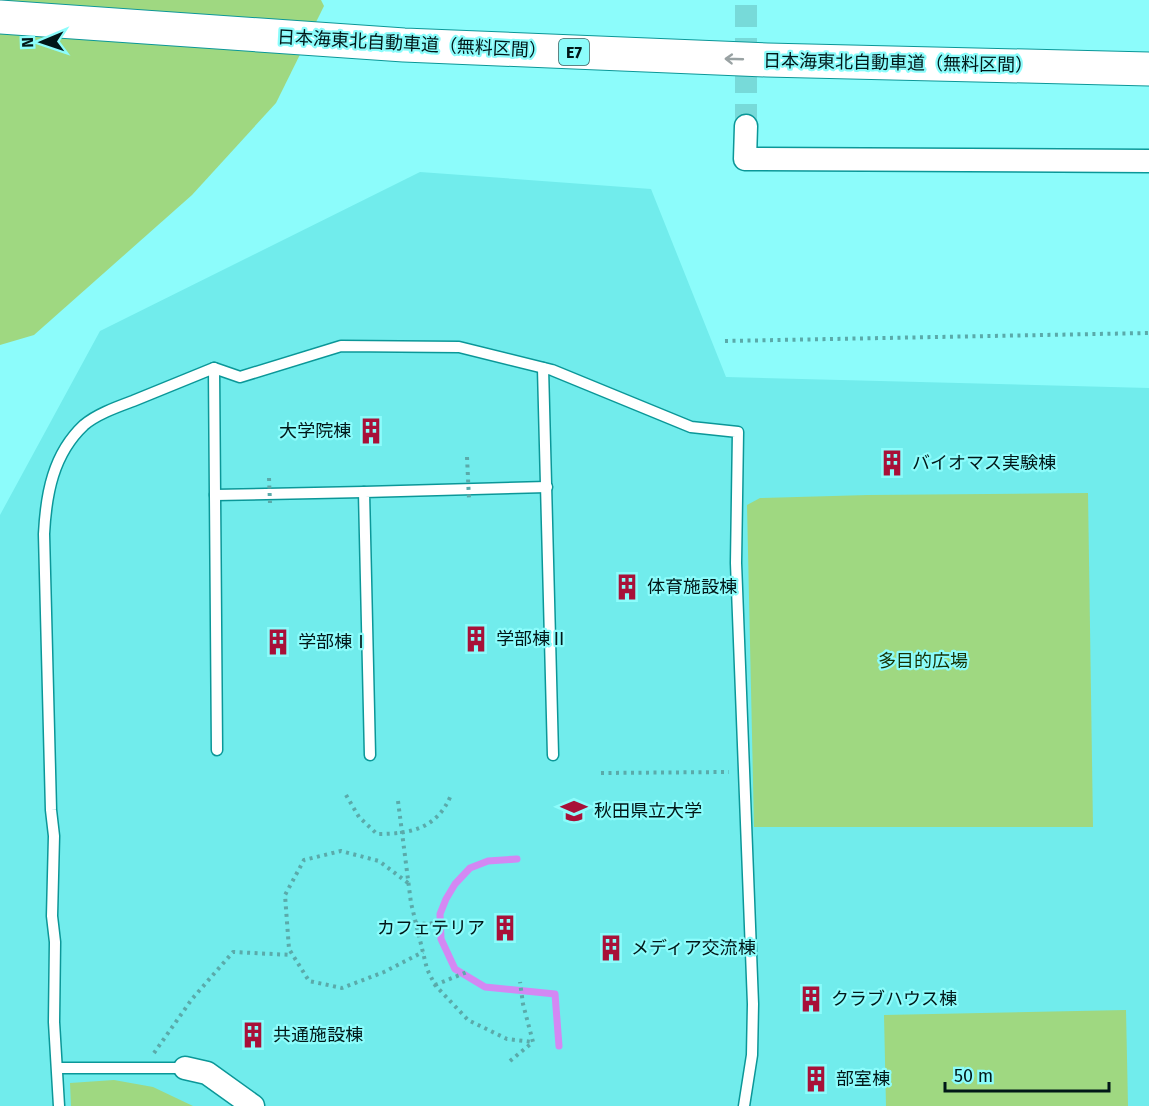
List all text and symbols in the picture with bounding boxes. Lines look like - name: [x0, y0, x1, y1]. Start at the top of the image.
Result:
- north arrow: [12, 12, 72, 72]
- street label: 日本海東北自動車道（無料区間）: [277, 26, 547, 62]
- text: N: [18, 37, 37, 48]
- road number: E7: [559, 39, 589, 65]
- street label: 日本海東北自動車道（無料区間）: [763, 50, 1033, 76]
- one-way arrow: [724, 53, 744, 65]
- building icon: 大学院棟: [356, 416, 386, 446]
- place label: 大学院棟: [279, 420, 351, 442]
- building icon: バイオマス実験棟: [877, 448, 907, 478]
- place label: バイオマス実験棟: [912, 452, 1056, 474]
- building icon: 体育施設棟: [612, 572, 642, 602]
- place label: 体育施設棟: [647, 576, 737, 598]
- building icon: 学部棟Ⅱ: [461, 624, 491, 654]
- building icon: 学部棟Ⅰ: [263, 627, 293, 657]
- place label: 学部棟Ⅱ: [496, 628, 568, 650]
- place label: 学部棟Ⅰ: [298, 631, 370, 653]
- park label: 多目的広場: [878, 650, 968, 672]
- school or university icon: 秋田県立大学: [559, 796, 589, 826]
- place label: 秋田県立大学: [594, 800, 702, 822]
- building icon: カフェテリア: [490, 913, 520, 943]
- place label: カフェテリア: [377, 917, 485, 939]
- building icon: メディア交流棟: [596, 933, 626, 963]
- place label: メディア交流棟: [631, 937, 756, 959]
- building icon: クラブハウス棟: [796, 984, 826, 1014]
- place label: クラブハウス棟: [831, 988, 957, 1010]
- building icon: 共通施設棟: [238, 1020, 268, 1050]
- place label: 共通施設棟: [273, 1024, 363, 1046]
- scale bar: [945, 1055, 1108, 1093]
- building icon: 部室棟: [801, 1064, 831, 1094]
- text: 50 m: [954, 1065, 993, 1087]
- place label: 部室棟: [836, 1068, 890, 1090]

